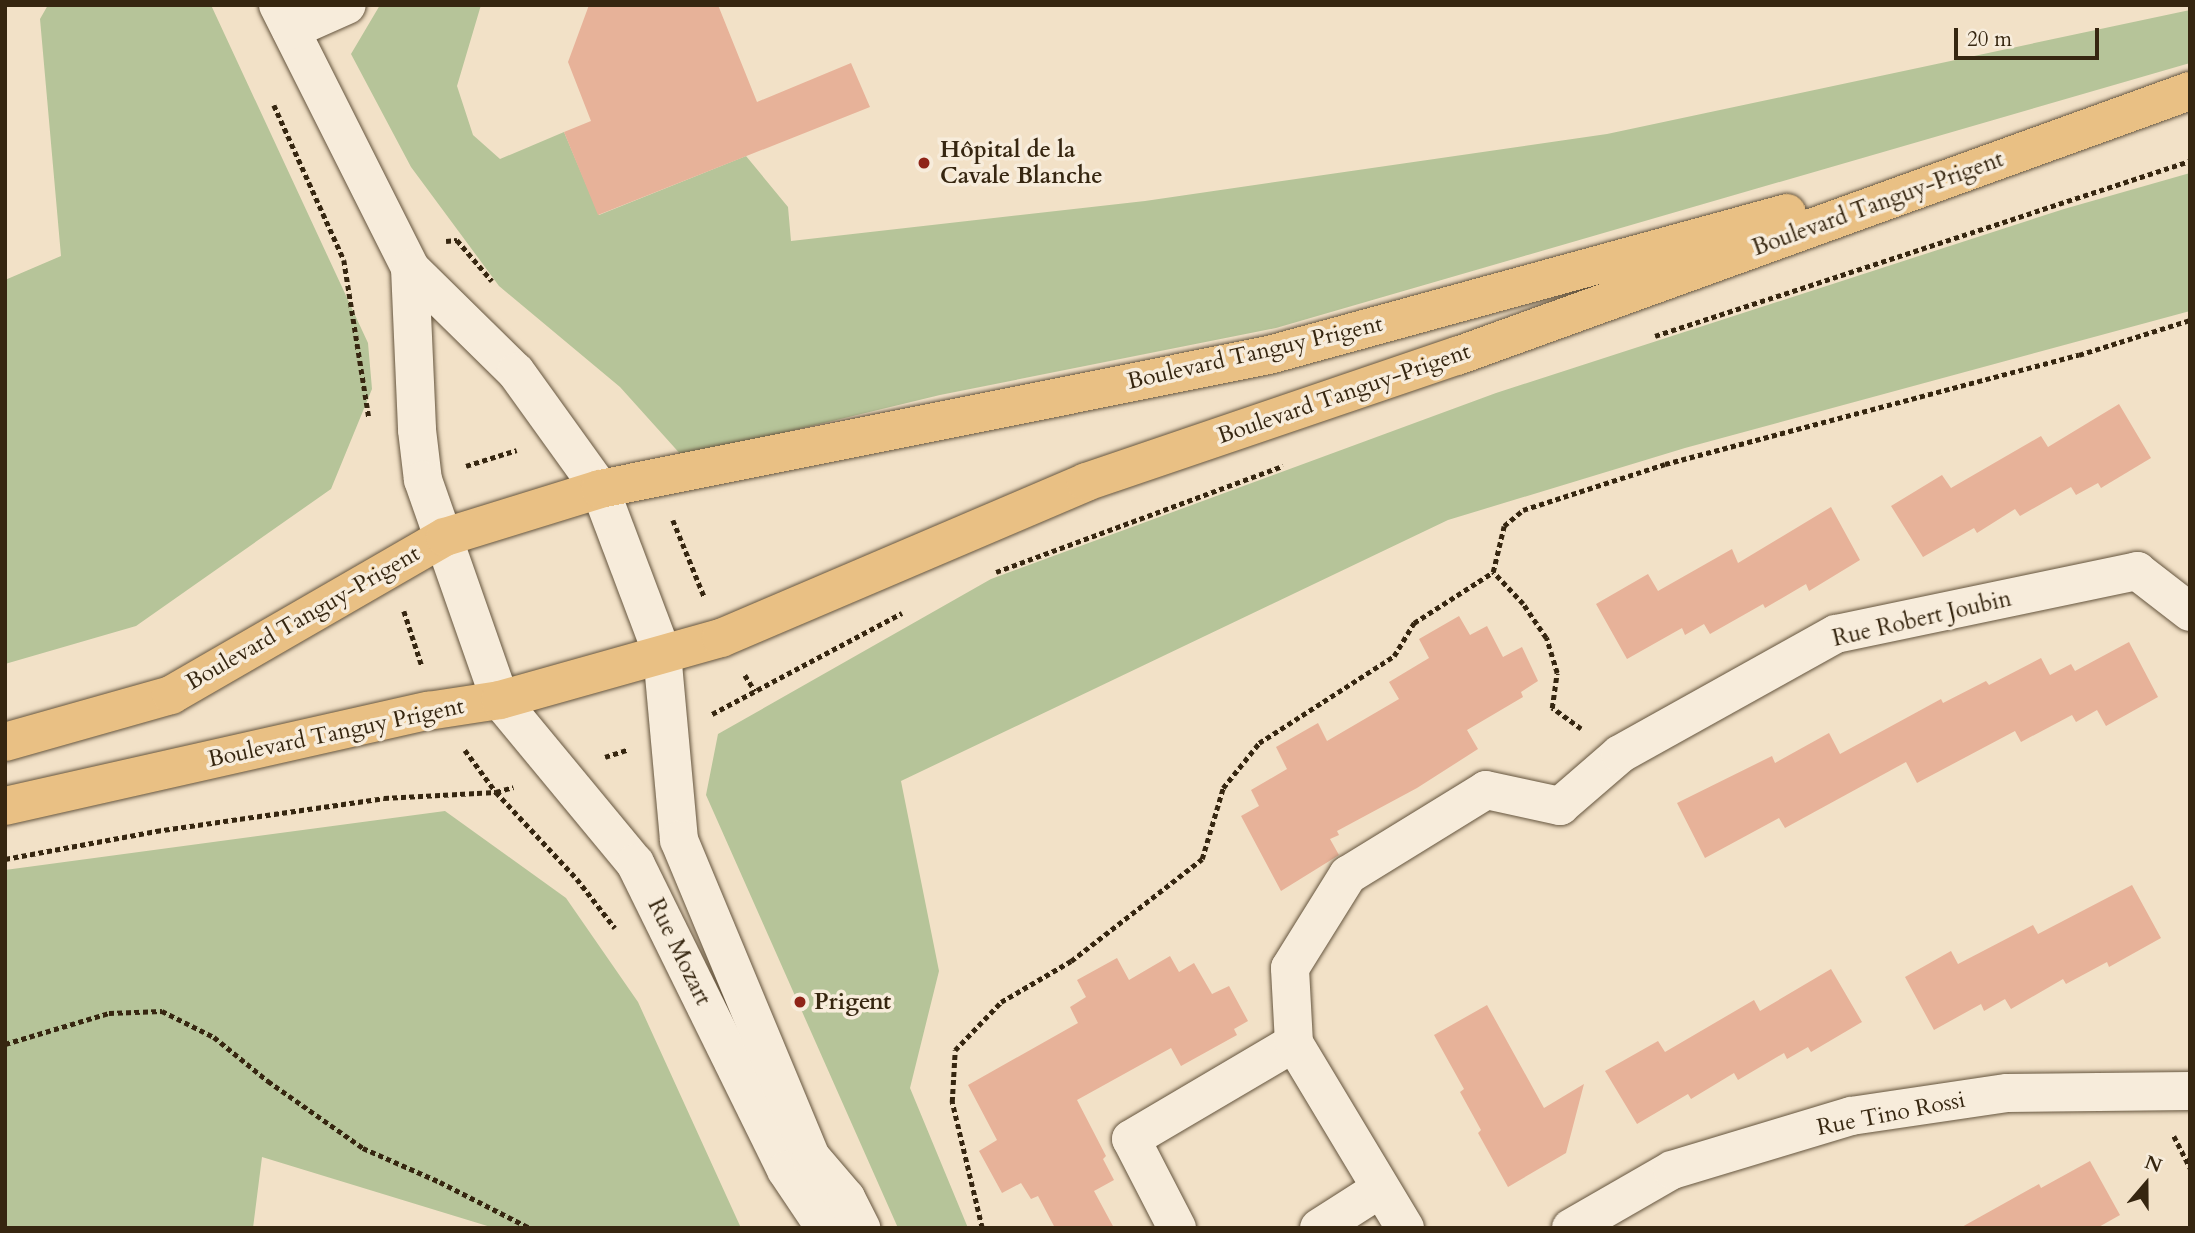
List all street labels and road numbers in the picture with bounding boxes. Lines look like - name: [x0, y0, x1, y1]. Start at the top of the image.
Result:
- street label: Boulevard Tanguy-Prigent: [1749, 146, 2007, 262]
- street label: Boulevard Tanguy Prigent: [1125, 310, 1385, 396]
- street label: Boulevard Tanguy-Prigent: [1214, 338, 1474, 450]
- street label: Boulevard Tanguy-Prigent: [181, 540, 425, 696]
- street label: Rue Robert Joubin: [1830, 585, 2014, 653]
- street label: Boulevard Tanguy Prigent: [205, 692, 467, 774]
- street label: Rue Mozart: [641, 894, 717, 1010]
- street label: Rue Tino Rossi: [1815, 1086, 1967, 1142]

